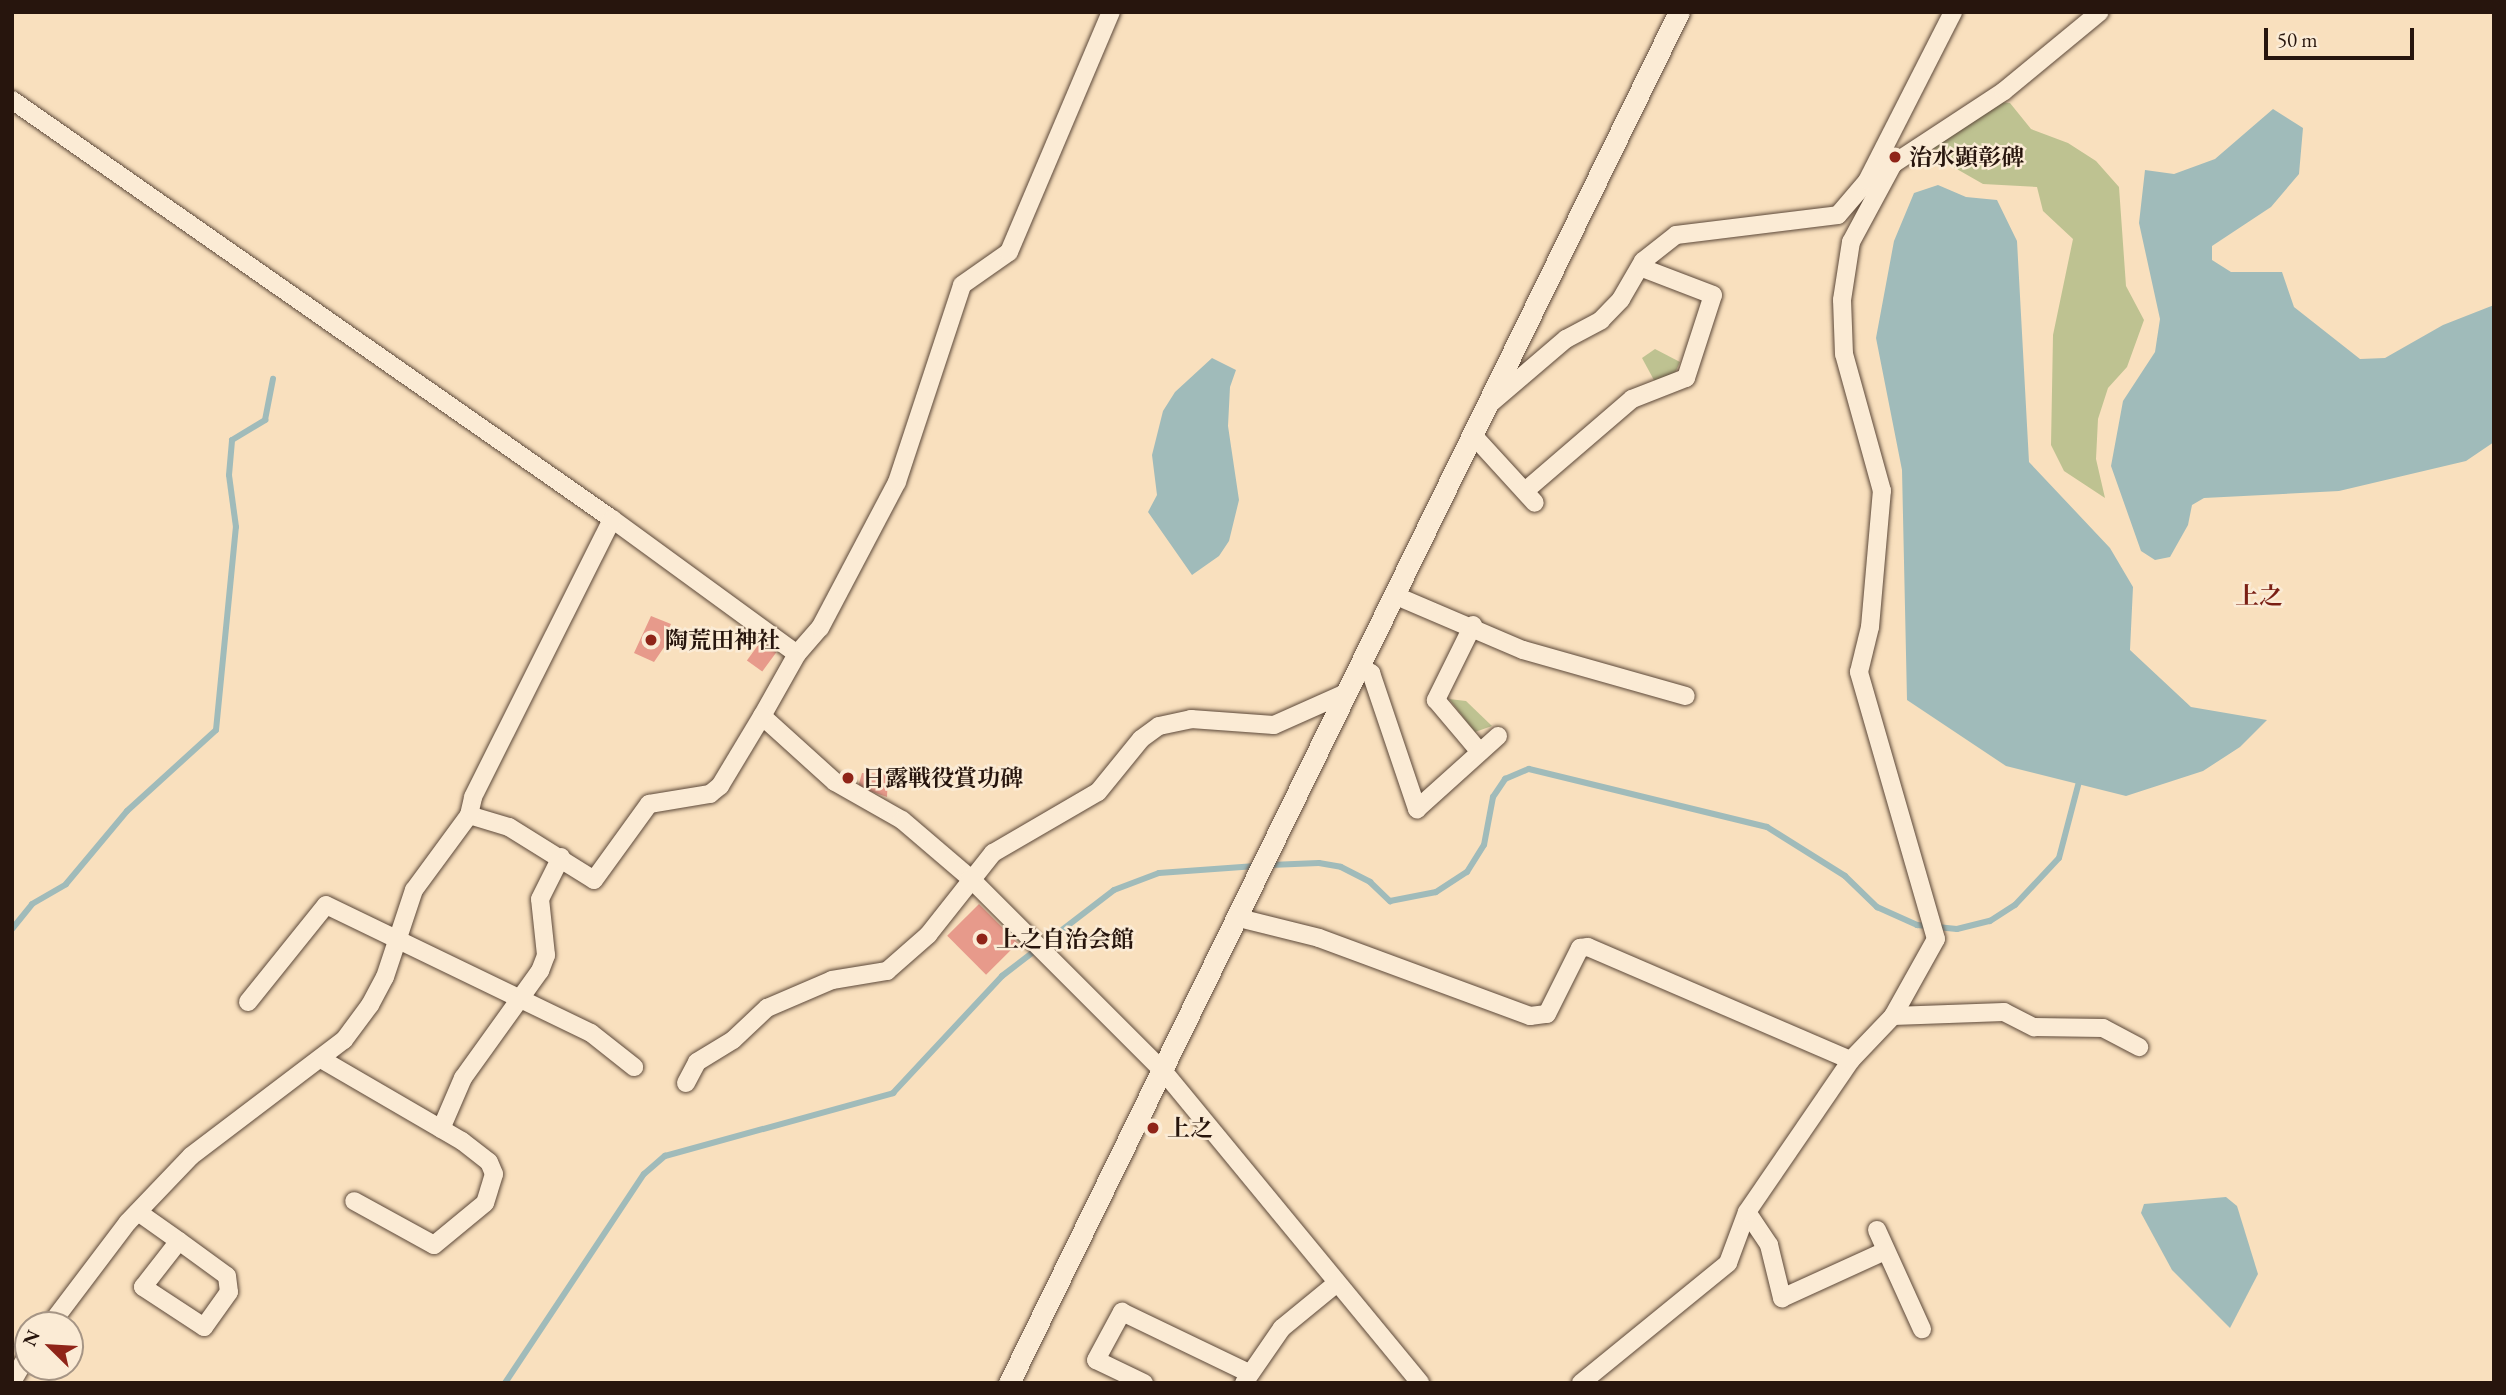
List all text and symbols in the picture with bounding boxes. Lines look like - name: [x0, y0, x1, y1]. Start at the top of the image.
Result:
- scale bar: [2268, 14, 2418, 58]
- text: 50 m: [2277, 26, 2318, 53]
- place label: 治水顕彰碑: [1909, 143, 2024, 171]
- marker: 治水顕彰碑: [1887, 149, 1903, 165]
- district label: 上之: [2235, 582, 2283, 610]
- place label: 陶荒田神社: [665, 626, 780, 654]
- marker: 陶荒田神社: [643, 632, 659, 648]
- place label: 日露戦役賞功碑: [862, 764, 1023, 792]
- marker: 日露戦役賞功碑: [840, 770, 856, 786]
- place label: 上之自治会館: [996, 925, 1134, 953]
- marker: 上之自治会館: [974, 931, 990, 947]
- place label: 上之: [1167, 1114, 1213, 1142]
- marker: 上之: [1145, 1120, 1161, 1136]
- north arrow: [14, 1311, 84, 1381]
- text: N: [17, 1326, 46, 1350]

